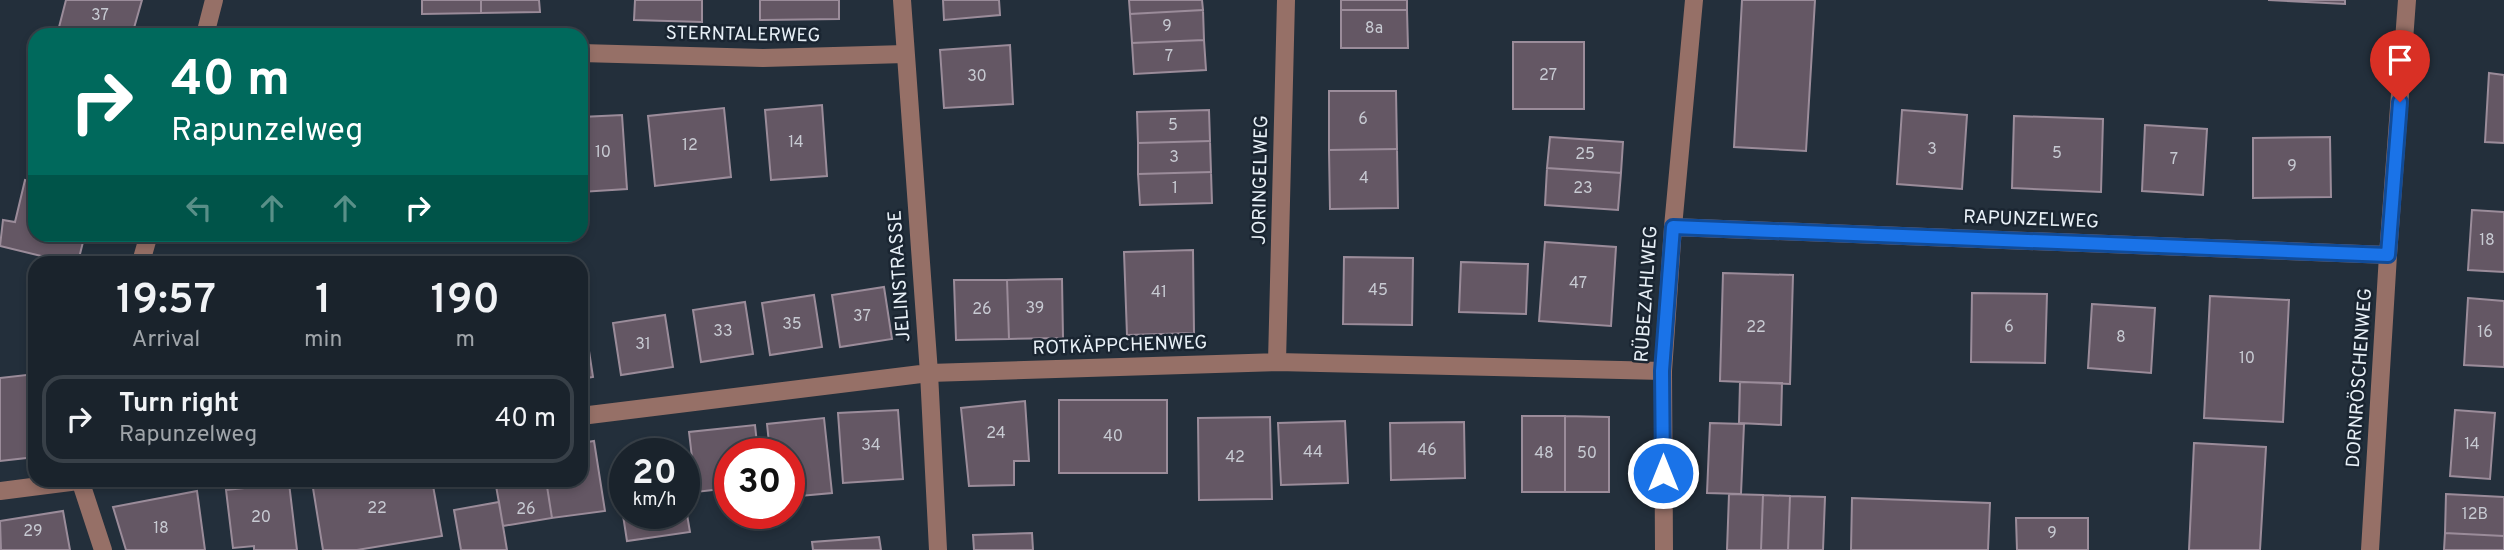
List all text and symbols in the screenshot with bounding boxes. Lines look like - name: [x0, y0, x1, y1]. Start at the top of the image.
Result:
- house number: 37: [91, 6, 109, 26]
- house number: 9: [1162, 17, 1172, 37]
- house number: 8a: [1365, 19, 1383, 39]
- street label: STERNTALERWEG: [665, 22, 821, 48]
- pin: [2370, 30, 2430, 102]
- icon: arrive: [2381, 41, 2419, 79]
- house number: 7: [1165, 47, 1173, 67]
- text: 40 m: [171, 51, 290, 113]
- icon: right: [56, 56, 147, 147]
- house number: 27: [1539, 66, 1557, 86]
- house number: 30: [967, 67, 987, 87]
- house number: 6: [1358, 110, 1368, 130]
- text: Rapunzelweg: [171, 112, 363, 152]
- street label: JORINGELWEG: [1248, 115, 1274, 245]
- house number: 5: [1168, 116, 1178, 136]
- house number: 14: [788, 133, 804, 153]
- house number: 12: [682, 136, 698, 156]
- house number: 3: [1927, 140, 1937, 160]
- house number: 10: [595, 143, 611, 163]
- house number: 5: [2052, 144, 2062, 164]
- house number: 25: [1575, 145, 1595, 165]
- house number: 3: [1169, 148, 1179, 168]
- house number: 7: [2170, 150, 2178, 170]
- house number: 9: [2287, 157, 2297, 177]
- house number: 4: [1359, 169, 1369, 189]
- house number: 1: [1172, 179, 1178, 199]
- house number: 23: [1573, 179, 1593, 199]
- icon: left: [180, 189, 218, 227]
- icon: ahead: [253, 189, 291, 227]
- icon: ahead: [326, 189, 364, 227]
- icon: right: [399, 189, 437, 227]
- street label: RAPUNZELWEG: [1963, 206, 2099, 234]
- street label: JELINSTRASSE: [883, 209, 917, 343]
- street label: RÜBEZAHLWEG: [1629, 225, 1664, 363]
- house number: 18: [2479, 231, 2495, 251]
- house number: 47: [1569, 274, 1587, 294]
- text: 19:57: [116, 275, 216, 328]
- text: 1: [315, 275, 331, 328]
- text: 190: [430, 275, 500, 328]
- house number: 45: [1368, 281, 1388, 301]
- house number: 41: [1151, 283, 1167, 303]
- street label: DORNRÖSCHENWEG: [2341, 287, 2378, 469]
- house number: 39: [1026, 299, 1044, 319]
- house number: 26: [972, 300, 992, 320]
- house number: 37: [853, 307, 871, 327]
- house number: 35: [782, 315, 802, 335]
- house number: 22: [1746, 318, 1766, 338]
- house number: 6: [2004, 318, 2014, 338]
- house number: 33: [713, 322, 733, 342]
- house number: 16: [2477, 323, 2493, 343]
- text: Arrival: [132, 326, 200, 355]
- text: min: [304, 326, 342, 355]
- text: m: [455, 326, 475, 355]
- house number: 8: [2116, 328, 2126, 348]
- street label: ROTKÄPPCHENWEG: [1032, 330, 1208, 361]
- house number: 31: [635, 335, 651, 355]
- house number: 10: [2239, 349, 2255, 369]
- text: Turn right: [119, 388, 239, 421]
- icon: right: [60, 400, 98, 438]
- text: 40 m: [495, 403, 556, 436]
- text: Rapunzelweg: [119, 421, 257, 450]
- house number: 24: [986, 424, 1006, 444]
- house number: 40: [1103, 427, 1123, 447]
- house number: 14: [2464, 435, 2480, 455]
- house number: 34: [861, 436, 881, 456]
- position arrow: [1626, 436, 1700, 510]
- speed limit sign: 30: [714, 438, 805, 529]
- house number: 46: [1417, 441, 1437, 461]
- house number: 44: [1303, 443, 1323, 463]
- house number: 48: [1534, 444, 1554, 464]
- house number: 50: [1577, 444, 1597, 464]
- house number: 42: [1225, 448, 1245, 468]
- text: 20: [632, 452, 677, 496]
- text: km/h: [633, 489, 676, 512]
- house number: 22: [367, 499, 387, 519]
- house number: 26: [516, 500, 536, 520]
- house number: 12B: [2462, 505, 2488, 525]
- house number: 20: [251, 508, 271, 528]
- house number: 18: [153, 519, 169, 539]
- house number: 29: [23, 522, 43, 542]
- house number: 9: [2047, 524, 2057, 544]

